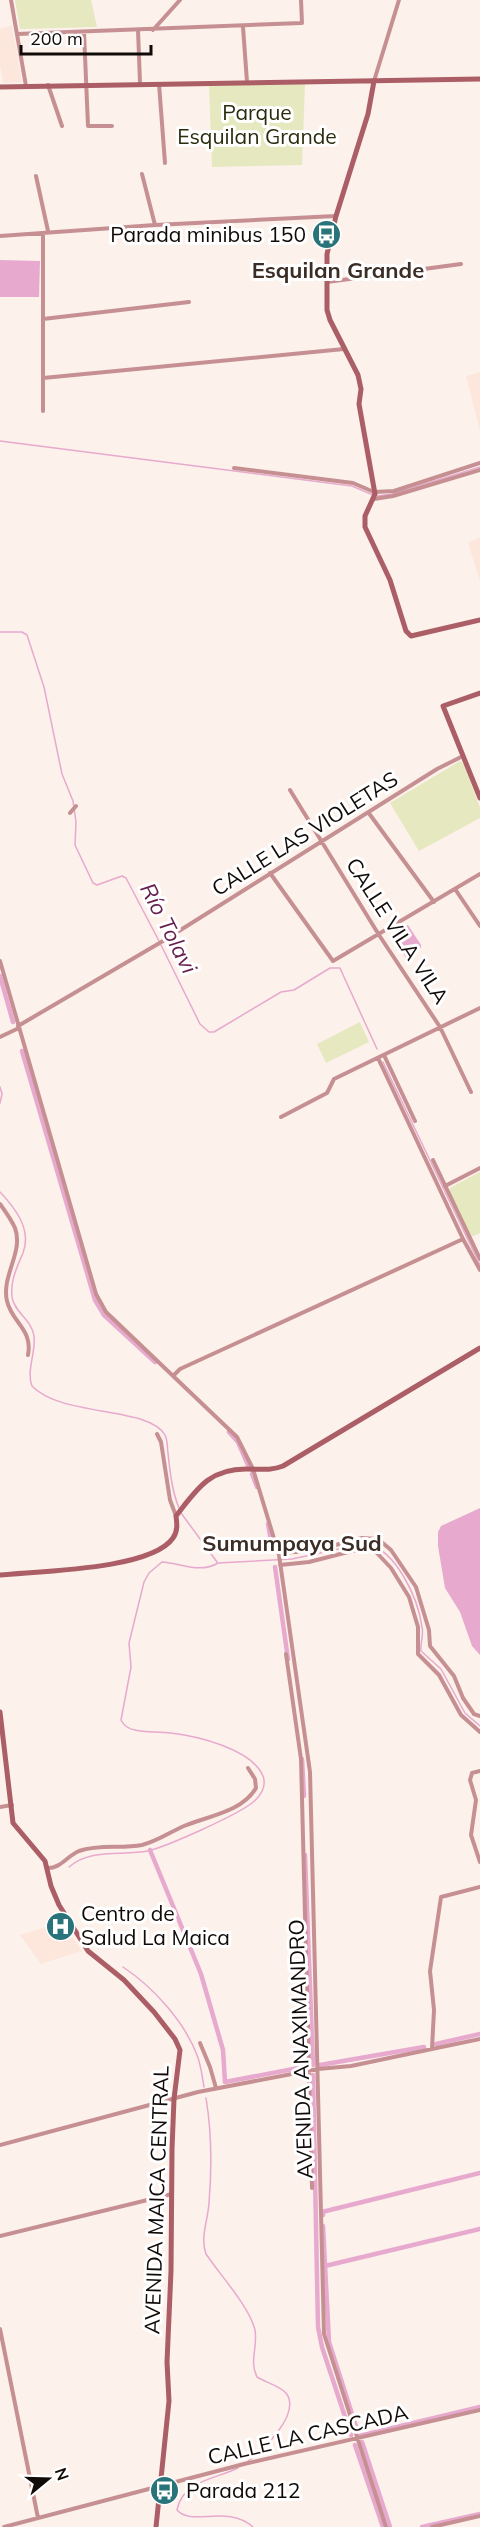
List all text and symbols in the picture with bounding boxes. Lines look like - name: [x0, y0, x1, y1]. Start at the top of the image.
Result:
- scale bar: [21, 18, 152, 56]
- text: 200 m: [30, 27, 83, 50]
- park label: Parque Esquilan Grande: [177, 99, 337, 149]
- bus stop icon: Parada minibus 150: [311, 219, 343, 251]
- place label: Parada minibus 150: [110, 221, 306, 247]
- district label: Esquilan Grande: [252, 256, 424, 284]
- street label: CALLE LAS VIOLETAS: [207, 765, 402, 901]
- street label: CALLE VILA VILA: [341, 853, 455, 1009]
- water label: Río Tolavi: [134, 878, 204, 979]
- district label: Sumumpaya Sud: [202, 1529, 382, 1557]
- place label: Centro de Salud La Maica: [81, 1900, 230, 1950]
- hospital icon: Centro de Salud La Maica: [44, 1910, 76, 1942]
- street label: AVENIDA ANAXIMANDRO: [282, 1919, 318, 2179]
- street label: AVENIDA MAICA CENTRAL: [138, 2065, 174, 2335]
- street label: CALLE LA CASCADA: [205, 2398, 411, 2470]
- north arrow: [18, 2449, 78, 2509]
- text: N: [51, 2465, 74, 2483]
- bus stop icon: Parada 212: [149, 2475, 181, 2507]
- place label: Parada 212: [186, 2477, 300, 2503]

